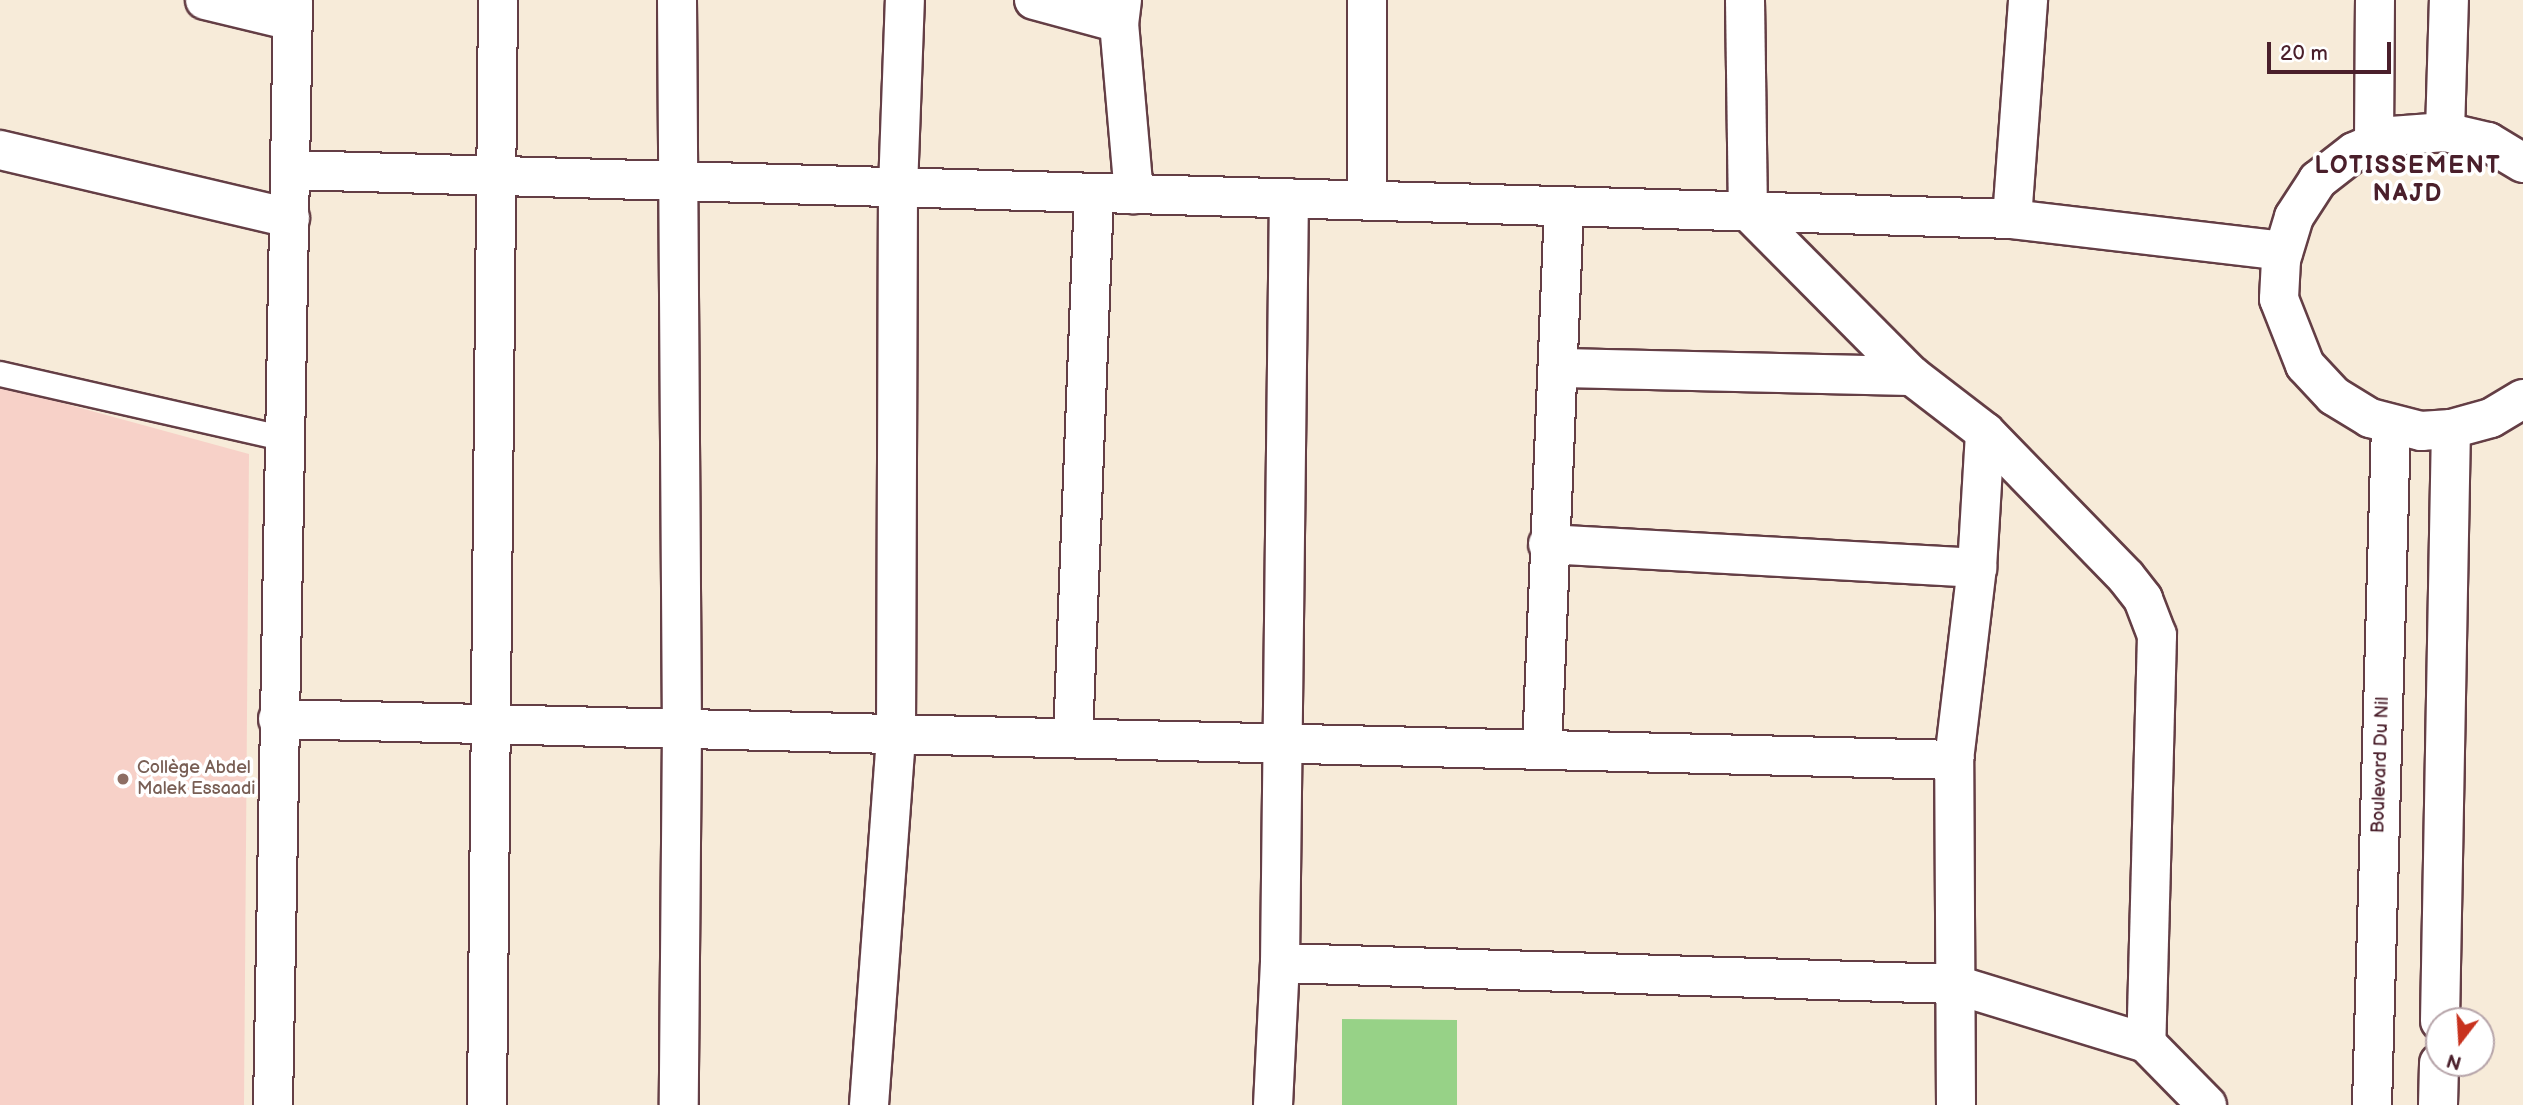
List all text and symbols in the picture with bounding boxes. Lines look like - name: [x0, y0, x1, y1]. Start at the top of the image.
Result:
- scale bar: [2271, 28, 2395, 72]
- text: 20 m: [2280, 41, 2328, 66]
- district label: LOTISSEMENT NAJD: [2316, 152, 2500, 208]
- street label: Boulevard Du Nil: [2368, 696, 2394, 834]
- place label: Collège Abdel Malek Essaadi: [137, 758, 256, 800]
- marker: Collège Abdel Malek Essaadi: [115, 771, 131, 787]
- north arrow: [2425, 1007, 2495, 1077]
- text: N: [2444, 1048, 2464, 1074]

